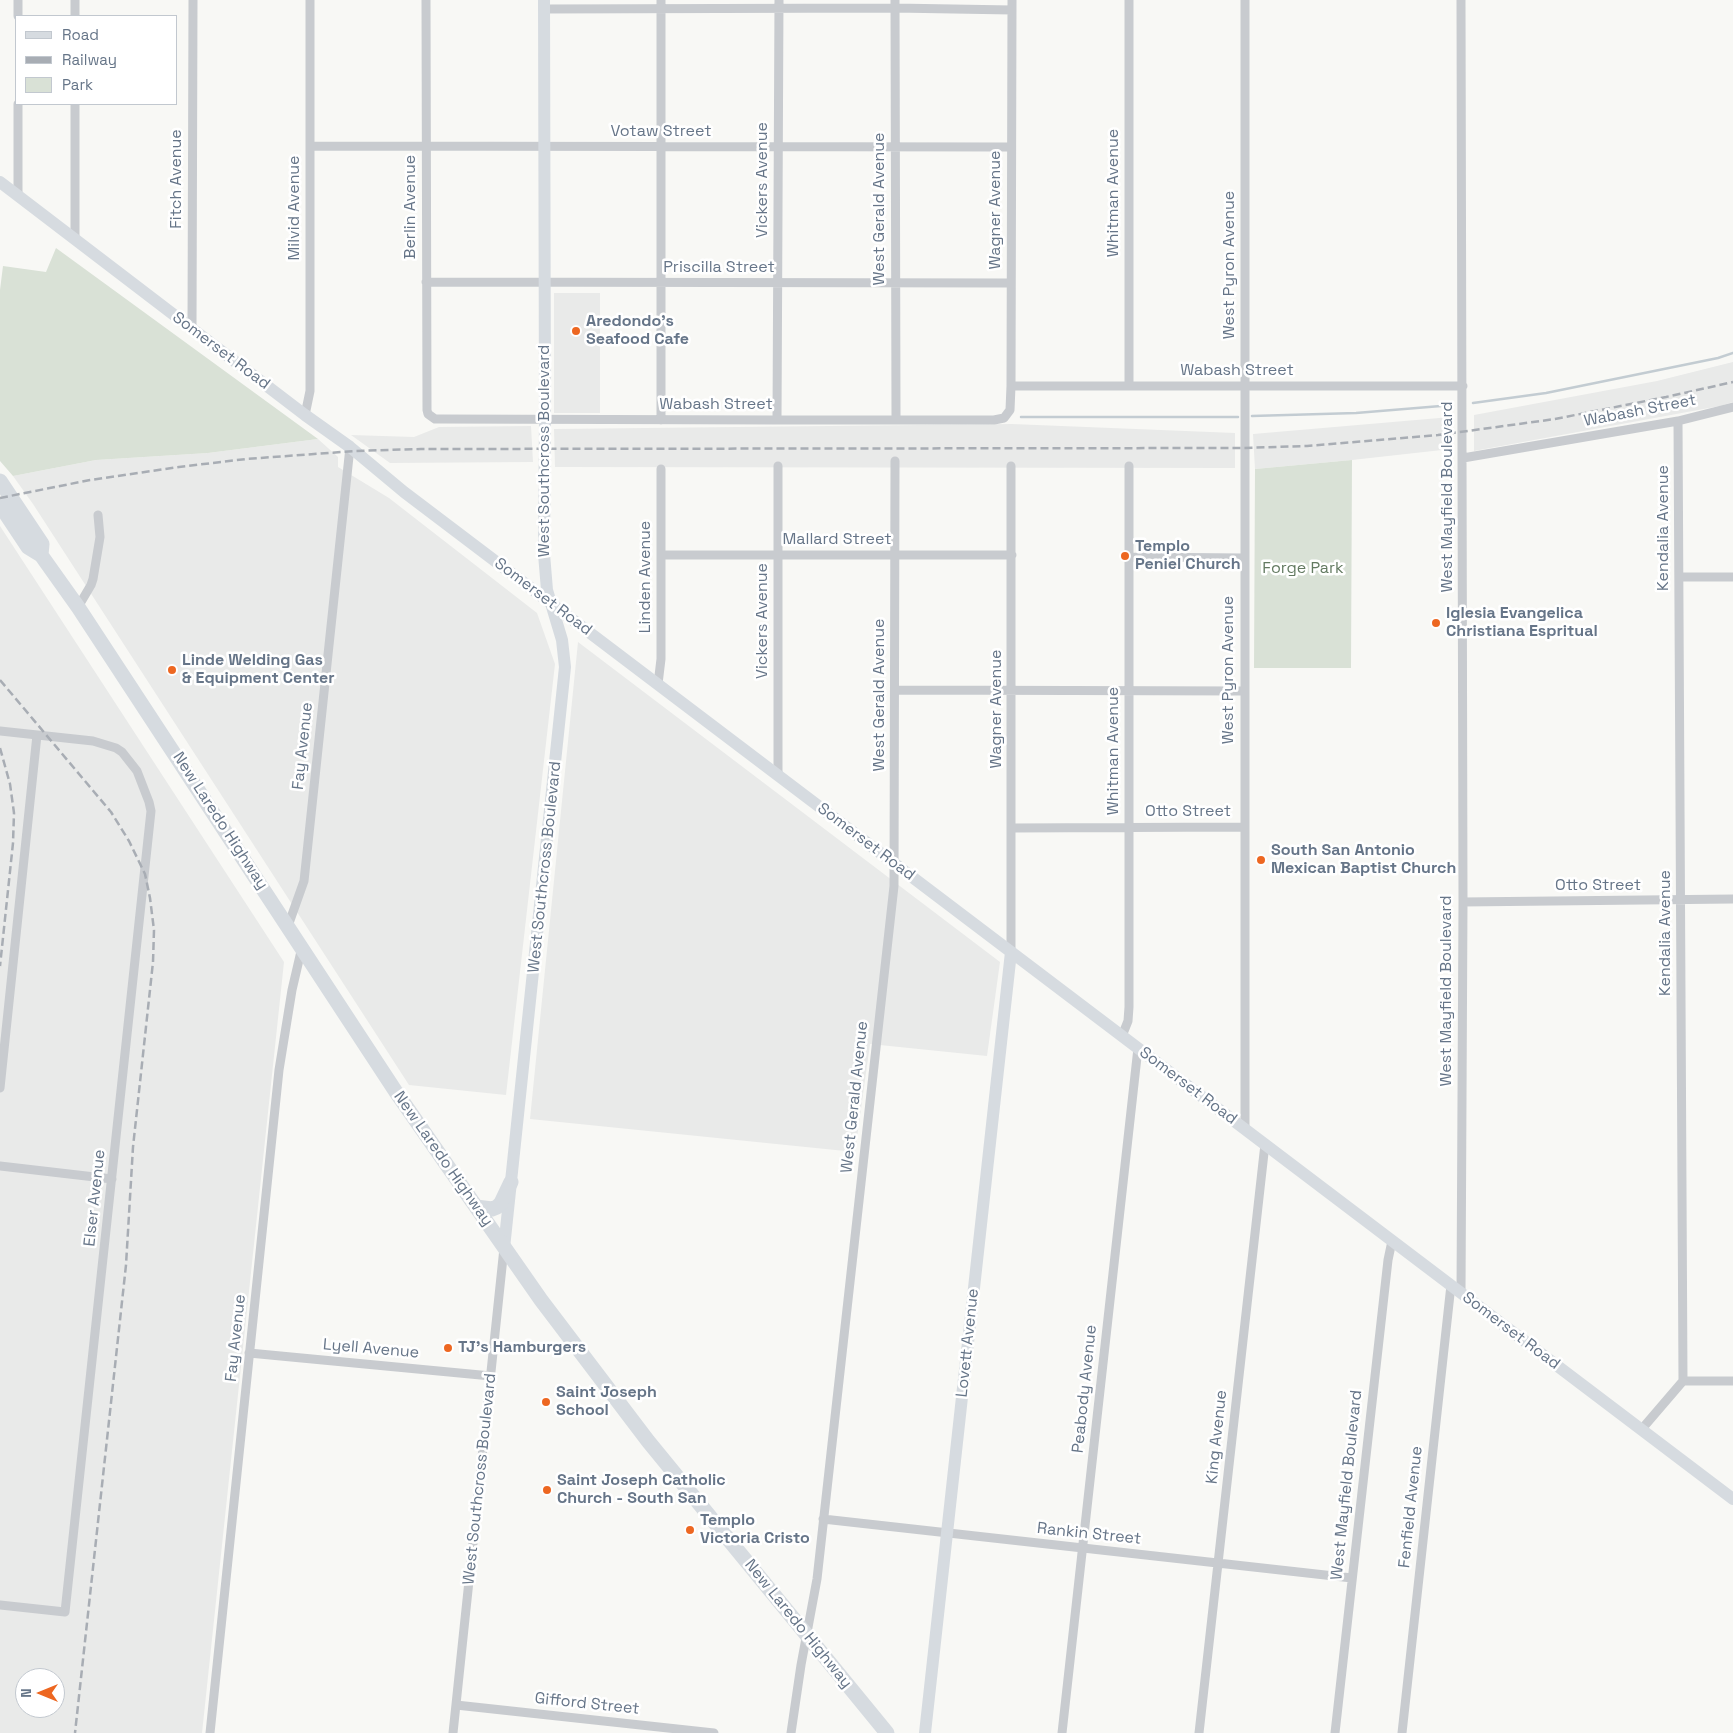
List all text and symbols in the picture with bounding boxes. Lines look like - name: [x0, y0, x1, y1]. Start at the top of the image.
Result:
- legend: [15, 15, 178, 105]
- text: Road: [62, 25, 99, 44]
- text: Railway: [62, 50, 117, 69]
- text: Park: [62, 75, 93, 94]
- street label: Votaw Street: [610, 122, 712, 142]
- street label: Vickers Avenue: [753, 122, 773, 238]
- street label: Fitch Avenue: [167, 129, 187, 229]
- street label: Whitman Avenue: [1104, 129, 1124, 257]
- street label: West Gerald Avenue: [870, 133, 890, 285]
- street label: Wagner Avenue: [986, 150, 1006, 270]
- street label: Milvid Avenue: [285, 155, 305, 261]
- street label: Berlin Avenue: [401, 155, 421, 259]
- street label: West Pyron Avenue: [1220, 191, 1240, 339]
- street label: Priscilla Street: [663, 258, 775, 278]
- street label: Somerset Road: [168, 308, 274, 394]
- place label: Aredondo's Seafood Cafe: [586, 312, 689, 350]
- marker: Aredondo's Seafood Cafe: [570, 325, 582, 337]
- street label: West Southcross Boulevard: [535, 345, 555, 557]
- street label: Wabash Street: [1180, 361, 1294, 381]
- street label: Wabash Street: [1582, 391, 1698, 431]
- street label: Wabash Street: [659, 395, 773, 415]
- street label: West Mayfield Boulevard: [1438, 402, 1458, 592]
- street label: Kendalia Avenue: [1654, 465, 1674, 591]
- street label: Linden Avenue: [636, 521, 656, 633]
- street label: Mallard Street: [782, 530, 892, 550]
- place label: Templo Peniel Church: [1135, 537, 1241, 575]
- marker: Templo Peniel Church: [1119, 550, 1131, 562]
- street label: Somerset Road: [490, 554, 596, 640]
- park label: Forge Park: [1262, 559, 1344, 579]
- street label: Vickers Avenue: [753, 563, 773, 679]
- street label: West Pyron Avenue: [1219, 596, 1239, 744]
- place label: Iglesia Evangelica Christiana Espritual: [1446, 604, 1598, 642]
- marker: Iglesia Evangelica Christiana Espritual: [1430, 617, 1442, 629]
- street label: West Gerald Avenue: [870, 619, 890, 771]
- street label: Wagner Avenue: [987, 649, 1007, 769]
- place label: Linde Welding Gas & Equipment Center: [182, 651, 335, 689]
- marker: Linde Welding Gas & Equipment Center: [166, 664, 178, 676]
- street label: Whitman Avenue: [1104, 687, 1124, 815]
- street label: Fay Avenue: [289, 701, 317, 791]
- street label: New Laredo Highway: [168, 749, 272, 893]
- street label: West Southcross Boulevard: [524, 760, 566, 974]
- street label: Somerset Road: [813, 799, 919, 885]
- street label: Otto Street: [1145, 802, 1231, 822]
- place label: South San Antonio Mexican Baptist Church: [1271, 841, 1456, 879]
- marker: South San Antonio Mexican Baptist Church: [1255, 854, 1267, 866]
- street label: Kendalia Avenue: [1656, 870, 1676, 996]
- street label: Otto Street: [1555, 876, 1641, 896]
- street label: West Mayfield Boulevard: [1437, 896, 1457, 1086]
- street label: West Gerald Avenue: [837, 1020, 873, 1174]
- street label: Somerset Road: [1135, 1043, 1241, 1129]
- street label: New Laredo Highway: [389, 1088, 497, 1230]
- street label: Elser Avenue: [80, 1149, 110, 1247]
- street label: Lovett Avenue: [953, 1288, 983, 1398]
- street label: Somerset Road: [1458, 1288, 1564, 1374]
- street label: Fay Avenue: [222, 1293, 250, 1383]
- street label: Peabody Avenue: [1069, 1324, 1101, 1454]
- street label: Lyell Avenue: [322, 1335, 420, 1363]
- place label: TJ's Hamburgers: [458, 1338, 586, 1358]
- marker: TJ's Hamburgers: [442, 1342, 454, 1354]
- street label: West Southcross Boulevard: [459, 1372, 501, 1586]
- place label: Saint Joseph School: [556, 1383, 657, 1421]
- street label: King Avenue: [1203, 1389, 1231, 1485]
- street label: West Mayfield Boulevard: [1327, 1389, 1367, 1581]
- marker: Saint Joseph School: [540, 1396, 552, 1408]
- street label: Fenfield Avenue: [1395, 1445, 1427, 1569]
- place label: Saint Joseph Catholic Church - South San: [557, 1471, 726, 1509]
- marker: Saint Joseph Catholic Church - South San: [541, 1484, 553, 1496]
- place label: Templo Victoria Cristo: [700, 1511, 810, 1549]
- street label: Rankin Street: [1036, 1519, 1142, 1549]
- marker: Templo Victoria Cristo: [684, 1524, 696, 1536]
- street label: New Laredo Highway: [740, 1556, 856, 1692]
- north arrow: [15, 1668, 65, 1718]
- text: N: [17, 1688, 35, 1698]
- street label: Gifford Street: [534, 1689, 640, 1719]

